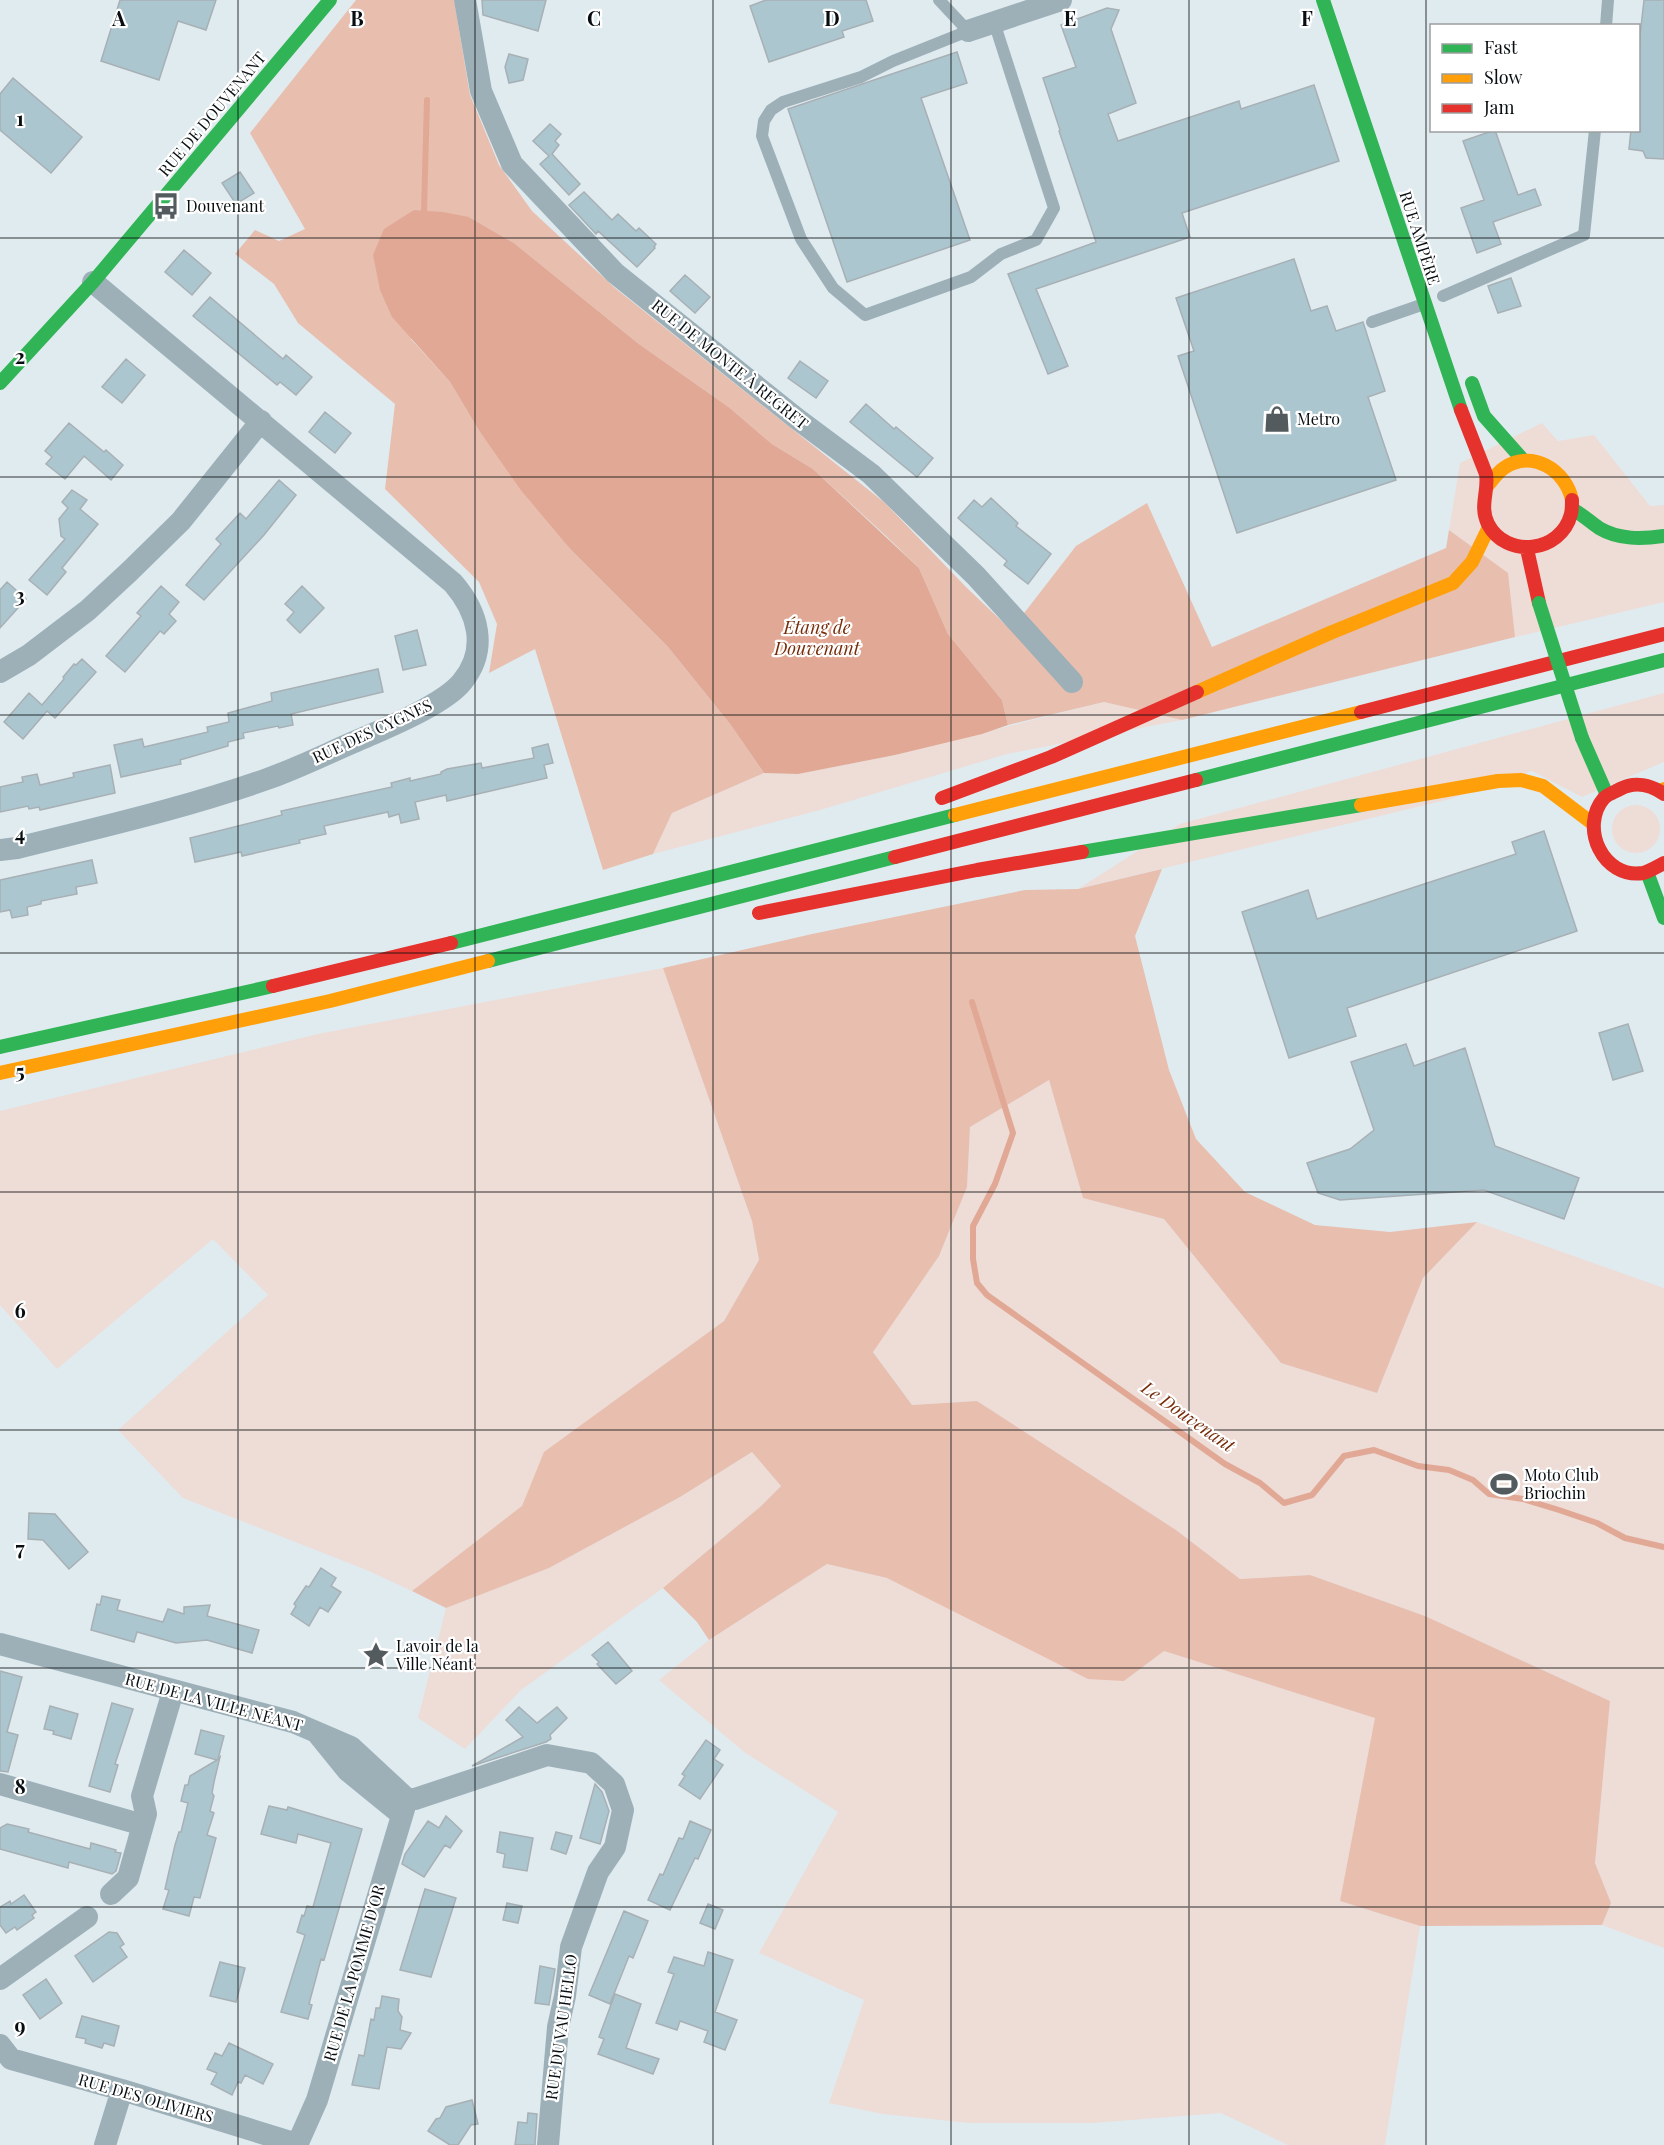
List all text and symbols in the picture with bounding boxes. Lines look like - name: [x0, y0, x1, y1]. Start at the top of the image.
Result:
- text: A: [111, 4, 126, 31]
- text: B: [350, 4, 364, 31]
- text: C: [587, 4, 601, 31]
- text: D: [824, 4, 840, 31]
- text: E: [1064, 4, 1076, 31]
- text: F: [1301, 4, 1313, 31]
- legend: [1430, 24, 1640, 132]
- text: Fast: [1484, 35, 1518, 59]
- street label: RUE DE DOUVENANT: [153, 47, 270, 180]
- text: Slow: [1484, 65, 1522, 89]
- text: Jam: [1483, 95, 1514, 119]
- text: 1: [16, 104, 24, 131]
- street label: RUE AMPÈRE: [1395, 188, 1445, 287]
- bus stop icon: Douvenant: [151, 191, 181, 221]
- place label: Douvenant: [186, 195, 264, 216]
- street label: RUE DE MONTE À REGRET: [648, 294, 813, 433]
- text: 2: [15, 342, 25, 369]
- shop icon: Metro: [1262, 404, 1292, 434]
- place label: Metro: [1297, 408, 1340, 429]
- text: 3: [15, 581, 25, 608]
- water label: Étang de Douvenant: [773, 615, 861, 660]
- street label: RUE DES CYGNES: [309, 694, 435, 767]
- text: 4: [15, 819, 25, 846]
- text: 5: [15, 1057, 25, 1084]
- text: 6: [14, 1296, 26, 1323]
- water label: Le Douvenant: [1136, 1375, 1241, 1458]
- place label: Moto Club Briochin: [1524, 1464, 1599, 1503]
- sports icon: Moto Club Briochin: [1489, 1469, 1519, 1499]
- text: 7: [15, 1534, 25, 1561]
- place label: Lavoir de la Ville Néant: [395, 1635, 479, 1674]
- place icon: Lavoir de la Ville Néant: [361, 1640, 391, 1670]
- street label: RUE DE LA VILLE NÉANT: [123, 1668, 305, 1735]
- text: 8: [14, 1772, 26, 1799]
- street label: RUE DE LA POMME D'OR: [318, 1881, 389, 2064]
- street label: RUE DU VAU HELLO: [540, 1952, 581, 2101]
- text: 9: [14, 2011, 26, 2038]
- street label: RUE DES OLIVIERS: [76, 2068, 216, 2127]

